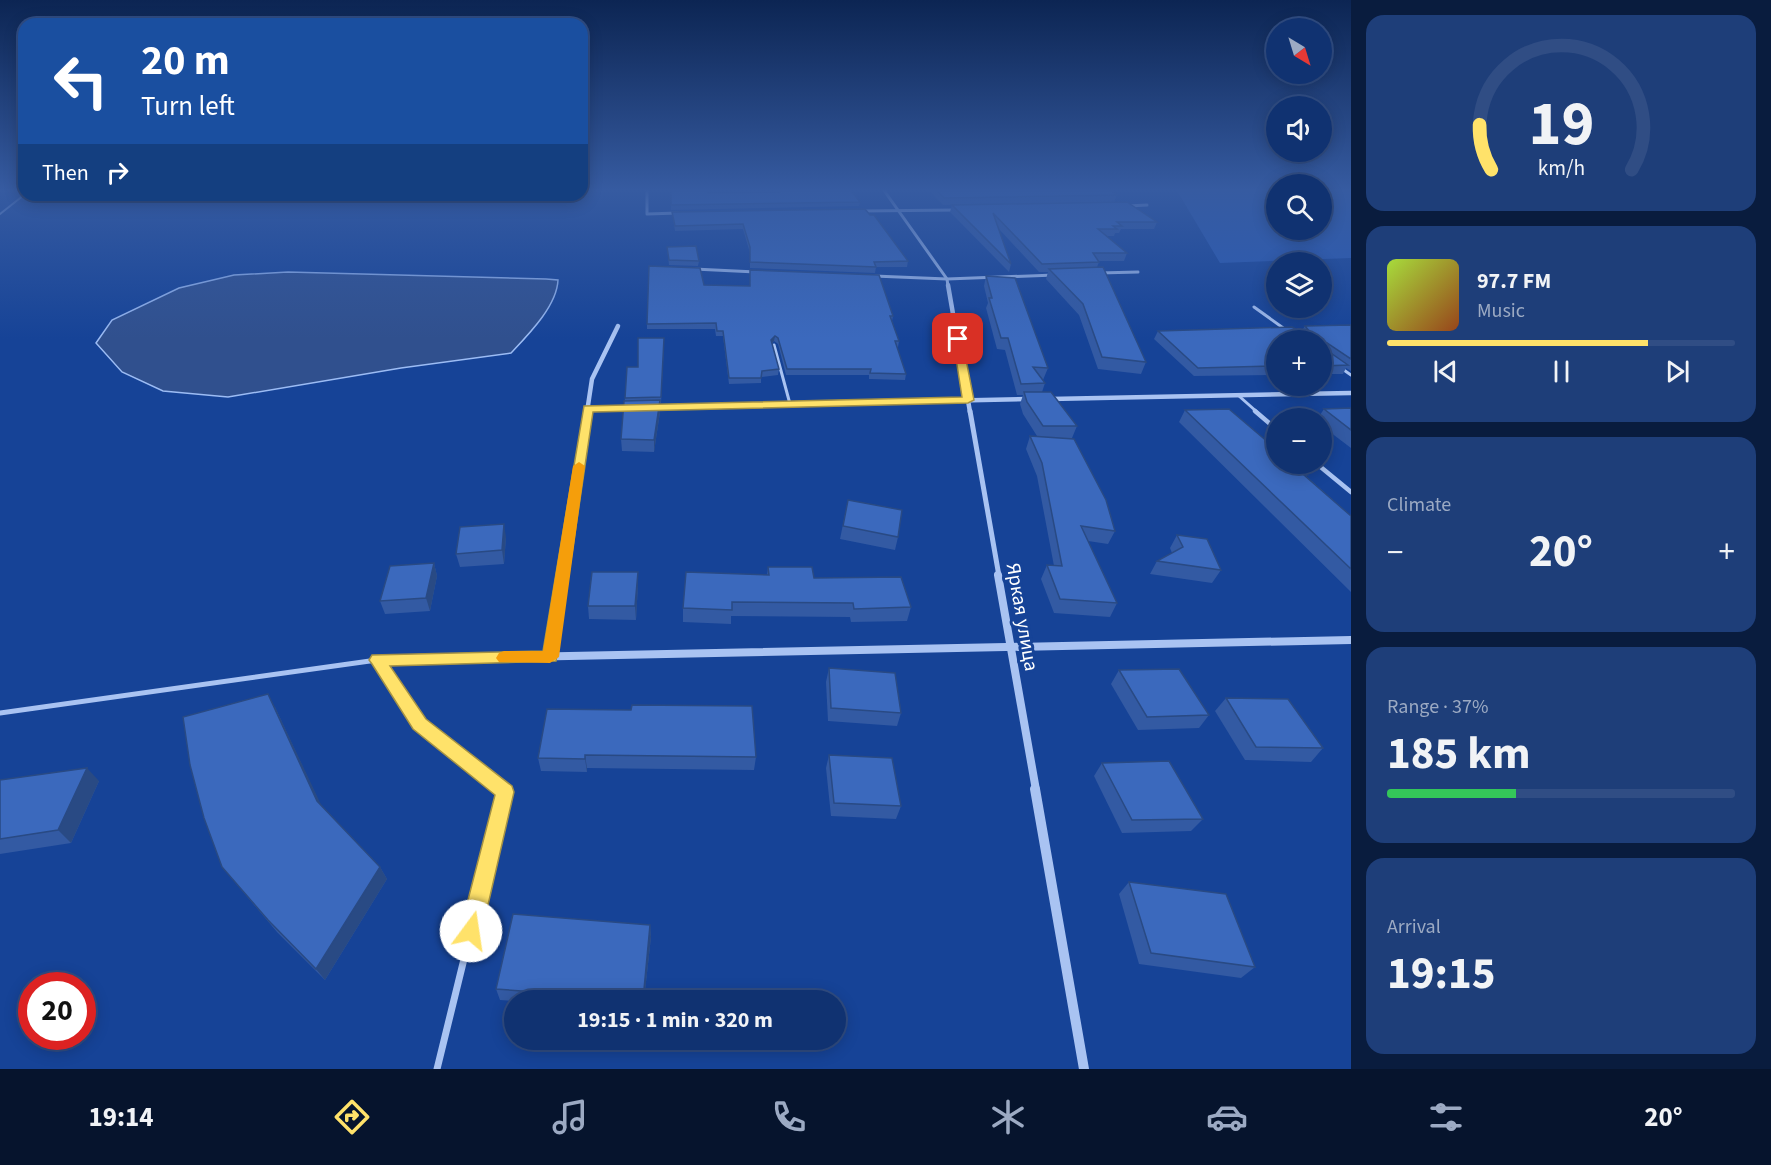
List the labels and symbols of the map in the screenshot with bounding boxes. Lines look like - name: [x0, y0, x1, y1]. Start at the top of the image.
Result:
- north arrow: [1266, 18, 1332, 84]
- pin: [932, 313, 983, 364]
- street label: Яркая улица: [999, 561, 1045, 673]
- position arrow: [439, 899, 503, 963]
- speed limit sign: 20: [18, 972, 96, 1050]

